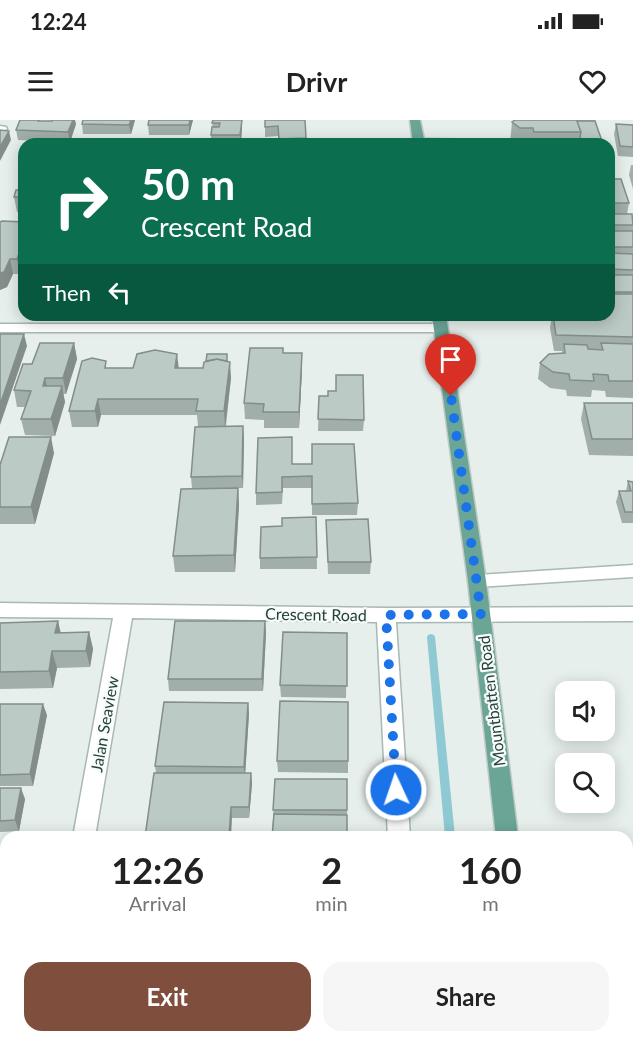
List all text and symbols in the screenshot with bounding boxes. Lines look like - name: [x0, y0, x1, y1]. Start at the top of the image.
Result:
- text: 12:24: [30, 8, 87, 35]
- icon: menu: [24, 65, 57, 98]
- text: Drivr: [286, 65, 347, 98]
- icon: heart: [576, 65, 609, 98]
- text: 50 m: [141, 159, 235, 209]
- icon: right: [42, 162, 120, 240]
- text: Crescent Road: [141, 210, 312, 243]
- icon: left: [103, 276, 136, 309]
- text: Then: [42, 279, 91, 306]
- pin: [425, 334, 476, 396]
- icon: arrive: [434, 343, 467, 376]
- street label: Crescent Road: [265, 604, 367, 624]
- street label: Mountbatten Road: [474, 634, 508, 768]
- street label: Jalan Seaview: [86, 674, 122, 773]
- map controls: [555, 681, 615, 813]
- button: sound: [555, 681, 615, 741]
- button: search: [555, 753, 615, 813]
- position arrow: [364, 758, 428, 822]
- text: 12:26: [111, 848, 204, 892]
- text: 2: [321, 848, 342, 892]
- text: 160: [459, 848, 522, 892]
- text: Arrival: [129, 891, 186, 915]
- text: min: [315, 891, 348, 915]
- text: m: [482, 891, 499, 915]
- button: Exit: [24, 962, 311, 1031]
- button: Share: [323, 962, 609, 1031]

